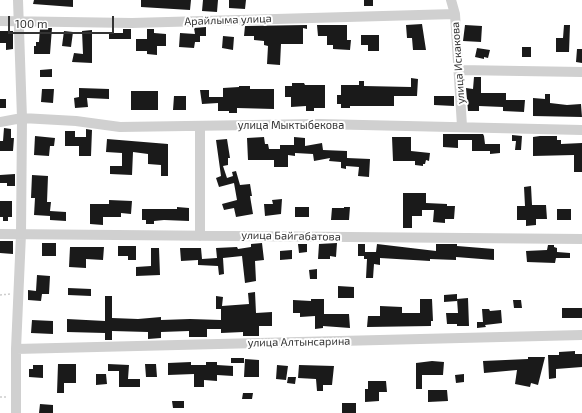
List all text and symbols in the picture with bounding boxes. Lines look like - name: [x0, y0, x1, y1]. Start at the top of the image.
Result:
- scale bar: [10, 8, 116, 34]
- street label: Арайлыма улица: [184, 12, 272, 28]
- text: 100 m: [15, 16, 47, 30]
- street label: улица Искакова: [449, 21, 467, 105]
- street label: улица Мыктыбекова: [238, 118, 344, 132]
- street label: улица Байгабатова: [241, 229, 341, 243]
- street label: улица Алтынсарина: [248, 335, 350, 349]

